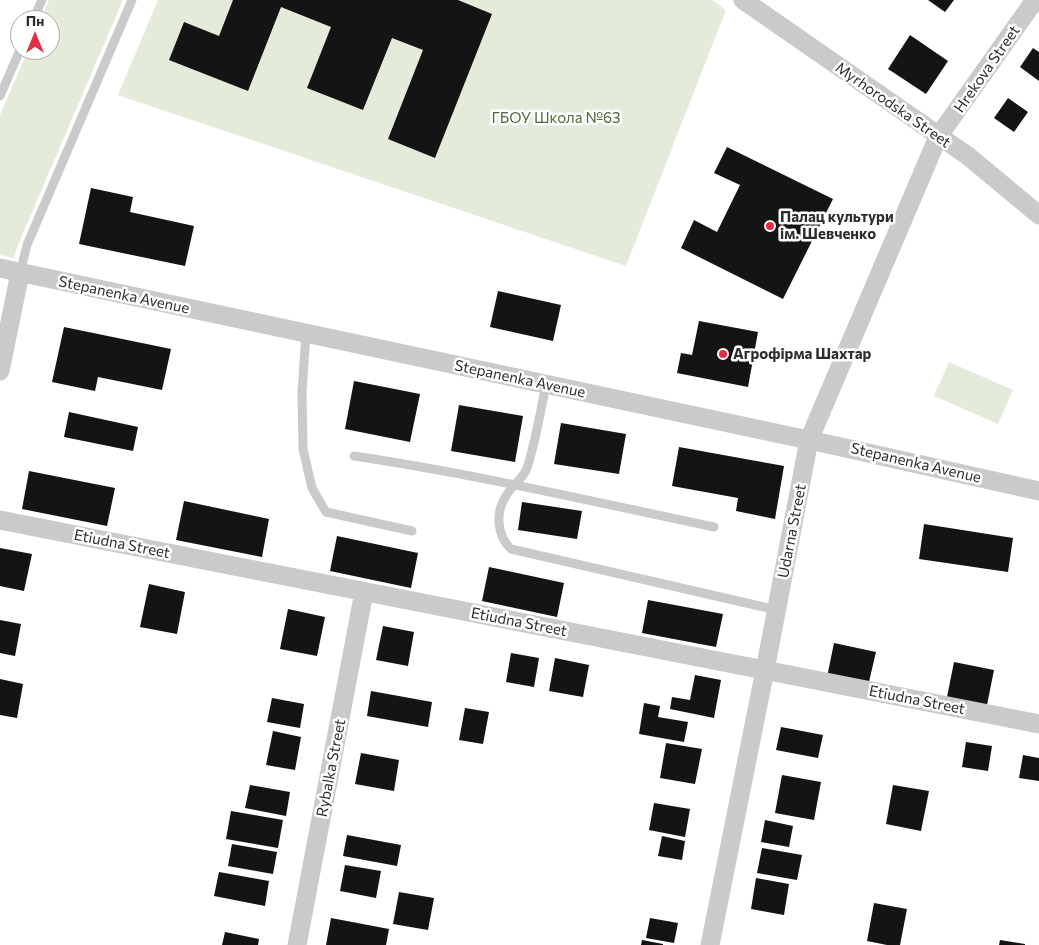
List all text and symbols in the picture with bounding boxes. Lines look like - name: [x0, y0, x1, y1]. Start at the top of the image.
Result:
- north arrow: [10, 10, 60, 60]
- text: Пн: [26, 12, 44, 29]
- street label: Hrekova Street: [950, 22, 1024, 116]
- street label: Myrhorodska Street: [832, 58, 954, 152]
- park label: ГБОУ Школа №63: [491, 109, 621, 127]
- place label: Палац культури ім. Шевченко: [780, 208, 894, 243]
- marker: Палац культури ім. Шевченко: [764, 220, 776, 232]
- street label: Stepanenka Avenue: [57, 272, 191, 318]
- place label: Агрофірма Шахтар: [733, 345, 871, 363]
- marker: Агрофірма Шахтар: [717, 348, 729, 360]
- street label: Stepanenka Avenue: [453, 356, 587, 402]
- street label: Stepanenka Avenue: [849, 439, 983, 487]
- street label: Udarna Street: [774, 483, 810, 579]
- street label: Etiudna Street: [72, 526, 172, 562]
- street label: Etiudna Street: [469, 604, 569, 640]
- street label: Etiudna Street: [867, 682, 967, 718]
- street label: Rybalka Street: [313, 717, 349, 819]

